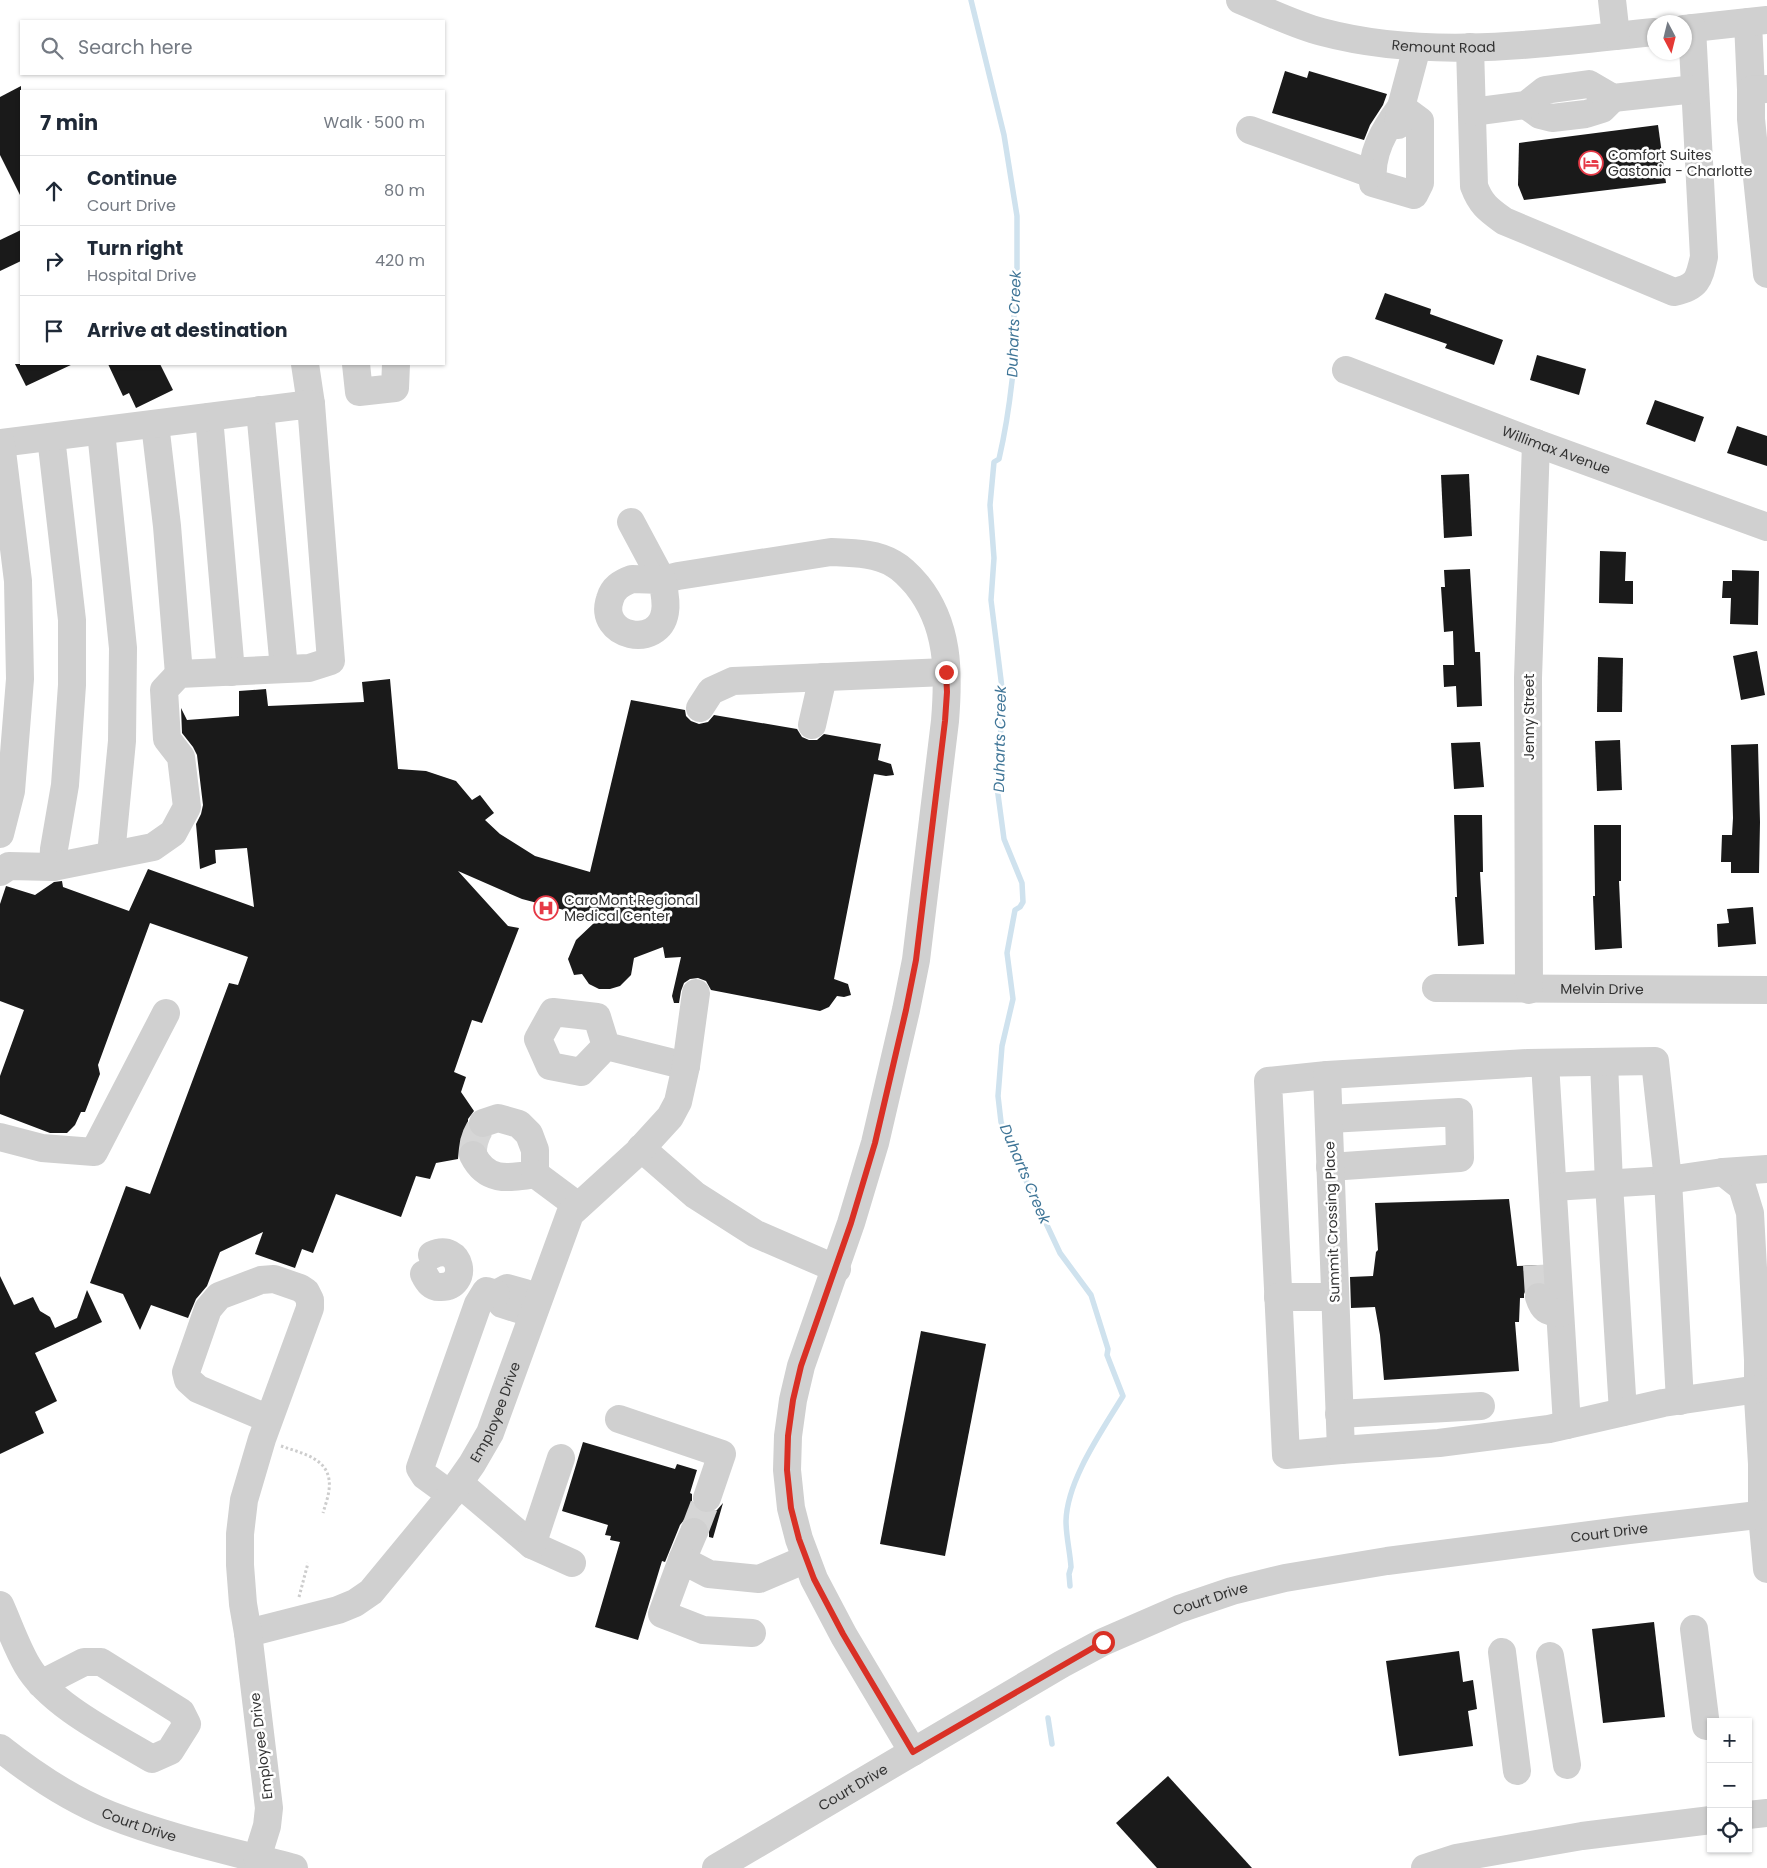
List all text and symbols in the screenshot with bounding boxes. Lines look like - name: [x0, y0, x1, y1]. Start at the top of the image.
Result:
- north arrow: [1647, 15, 1692, 60]
- search box: [20, 20, 445, 75]
- icon: search: [38, 34, 66, 62]
- text: Search here: [78, 34, 192, 61]
- street label: Remount Road: [1391, 35, 1496, 58]
- text: 7 min: [40, 108, 98, 137]
- text: Walk · 500 m: [324, 111, 425, 134]
- place label: Comfort Suites Gastonia - Charlotte: [1608, 145, 1753, 181]
- hotel icon: Comfort Suites Gastonia - Charlotte: [1578, 150, 1604, 176]
- text: Continue: [87, 165, 177, 192]
- icon: ahead: [40, 177, 68, 205]
- text: 80 m: [384, 179, 425, 202]
- text: Court Drive: [87, 194, 176, 217]
- text: Turn right: [87, 235, 183, 262]
- icon: right: [40, 247, 68, 275]
- text: 420 m: [375, 249, 425, 272]
- text: Hospital Drive: [87, 264, 196, 287]
- water label: Duharts Creek: [1001, 269, 1026, 378]
- icon: arrive: [40, 317, 68, 345]
- text: Arrive at destination: [87, 317, 288, 344]
- street label: Willimax Avenue: [1499, 421, 1614, 479]
- route end: [935, 661, 958, 684]
- street label: Jenny Street: [1519, 674, 1539, 760]
- water label: Duharts Creek: [988, 684, 1011, 793]
- place label: CaroMont Regional Medical Center: [564, 890, 698, 926]
- hospital icon: CaroMont Regional Medical Center: [533, 895, 559, 921]
- street label: Melvin Drive: [1560, 979, 1644, 999]
- water label: Duharts Creek: [995, 1121, 1056, 1228]
- street label: Summit Crossing Place: [1319, 1141, 1345, 1303]
- street label: Employee Drive: [465, 1359, 525, 1466]
- street label: Court Drive: [1569, 1518, 1649, 1547]
- street label: Court Drive: [1169, 1577, 1250, 1621]
- route start: [1092, 1631, 1115, 1654]
- street label: Employee Drive: [244, 1691, 277, 1801]
- map controls: [1707, 1718, 1752, 1853]
- button: +: [1707, 1718, 1752, 1763]
- street label: Court Drive: [814, 1759, 892, 1816]
- button: −: [1707, 1763, 1752, 1808]
- street label: Court Drive: [99, 1803, 179, 1847]
- button: locate: [1707, 1808, 1752, 1853]

